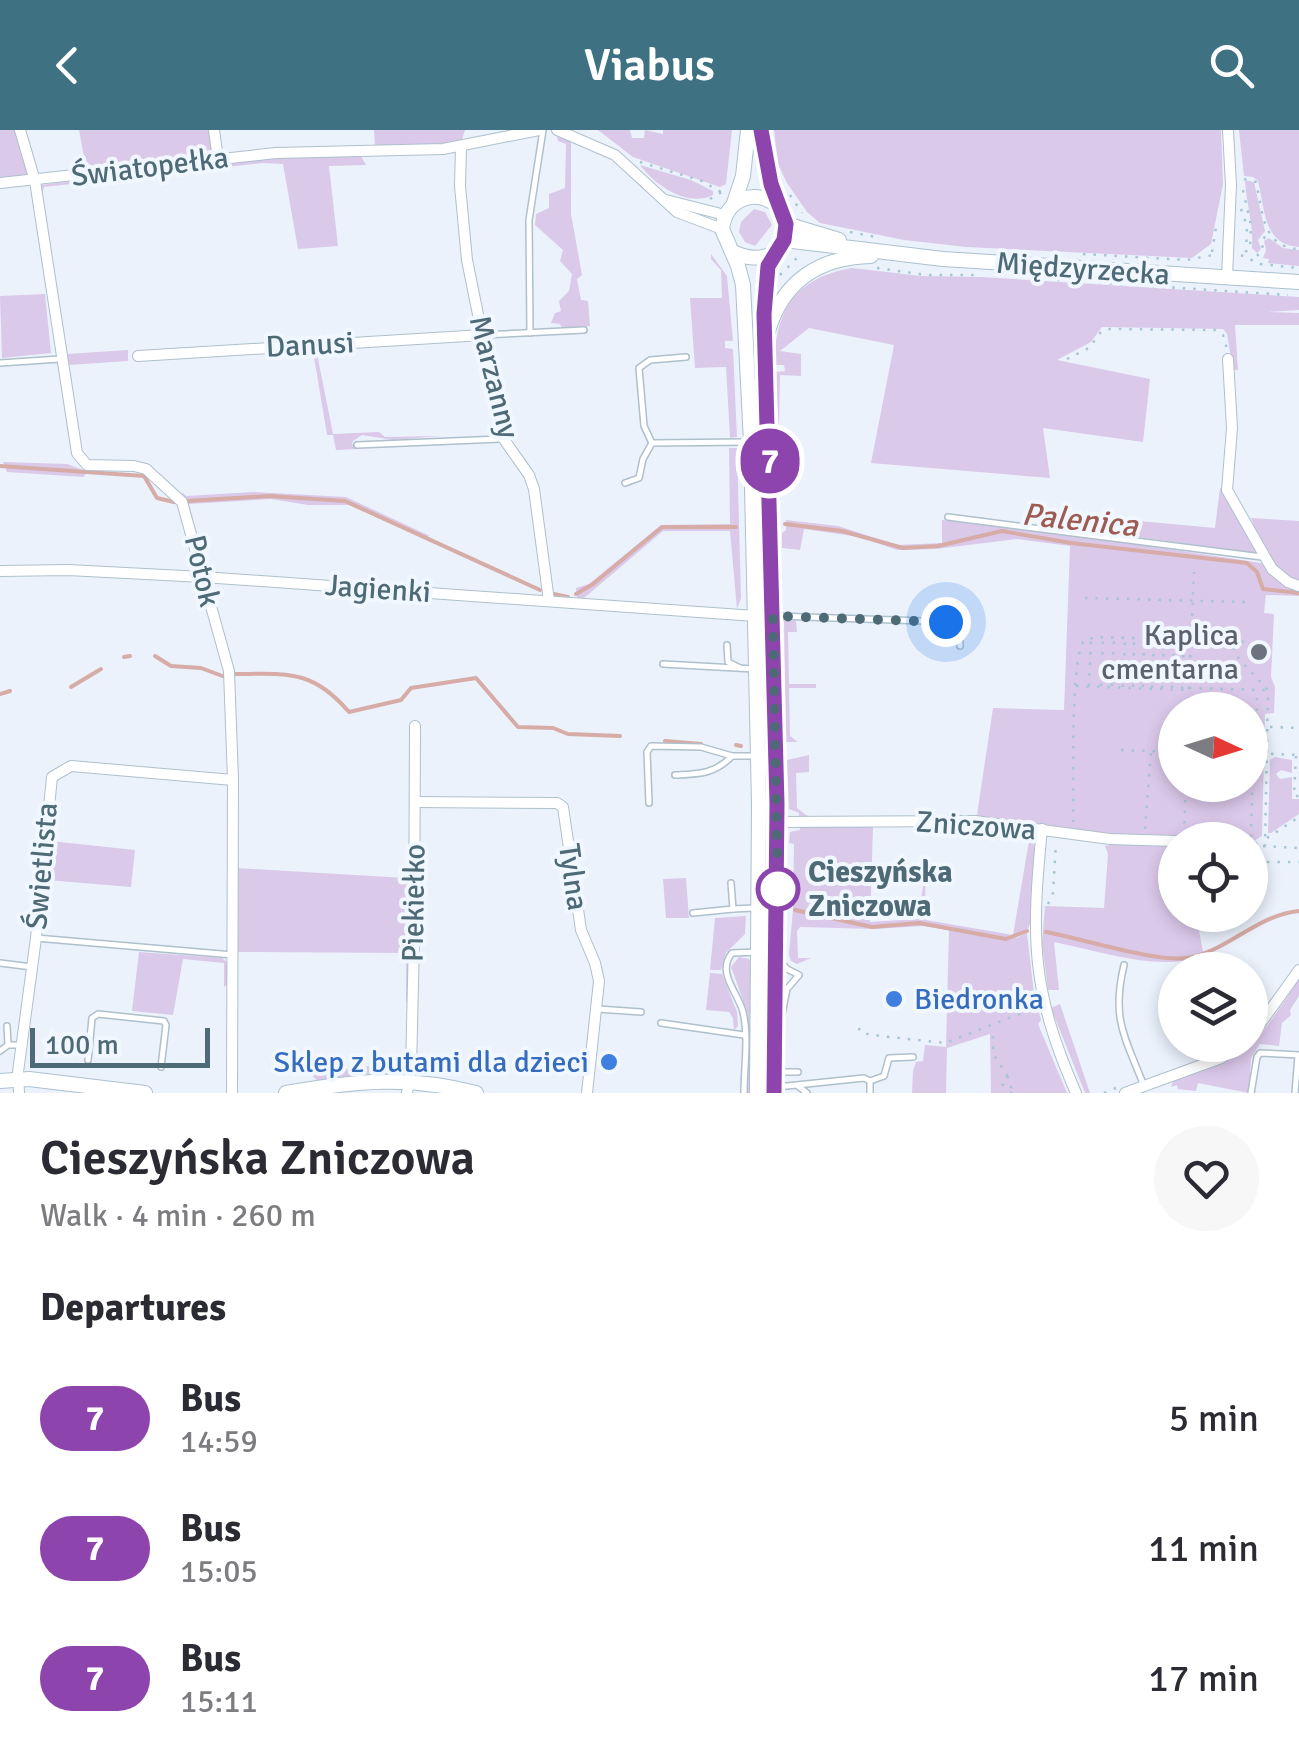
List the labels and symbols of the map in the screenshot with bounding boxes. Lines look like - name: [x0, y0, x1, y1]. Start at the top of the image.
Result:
- street label: Światopełka: [69, 139, 231, 195]
- street label: Międzyrzecka: [995, 244, 1171, 294]
- street label: Marzanny: [461, 312, 527, 442]
- street label: Danusi: [265, 324, 355, 366]
- line badge: 7: [738, 428, 802, 494]
- water label: Palenica: [1020, 495, 1141, 546]
- street label: Potok: [176, 532, 228, 610]
- street label: Jagienki: [324, 567, 432, 611]
- your location: [921, 597, 971, 647]
- place label: Kaplica cmentarna: [1101, 617, 1239, 688]
- marker: Kaplica cmentarna: [1248, 641, 1270, 663]
- north arrow: [1158, 692, 1268, 802]
- street label: Świetlista: [18, 801, 66, 931]
- street label: Zniczowa: [915, 803, 1037, 849]
- street label: Tylna: [550, 841, 596, 913]
- street label: Piekiełko: [394, 844, 434, 962]
- place label: Cieszyńska Zniczowa: [808, 854, 953, 925]
- marker: Cieszyńska Zniczowa: [757, 868, 799, 910]
- place label: Biedronka: [914, 981, 1044, 1018]
- marker: Biedronka: [883, 988, 905, 1010]
- scale bar: [30, 1023, 210, 1068]
- place label: Sklep z butami dla dzieci: [274, 1044, 589, 1081]
- marker: Sklep z butami dla dzieci: [598, 1051, 620, 1073]

